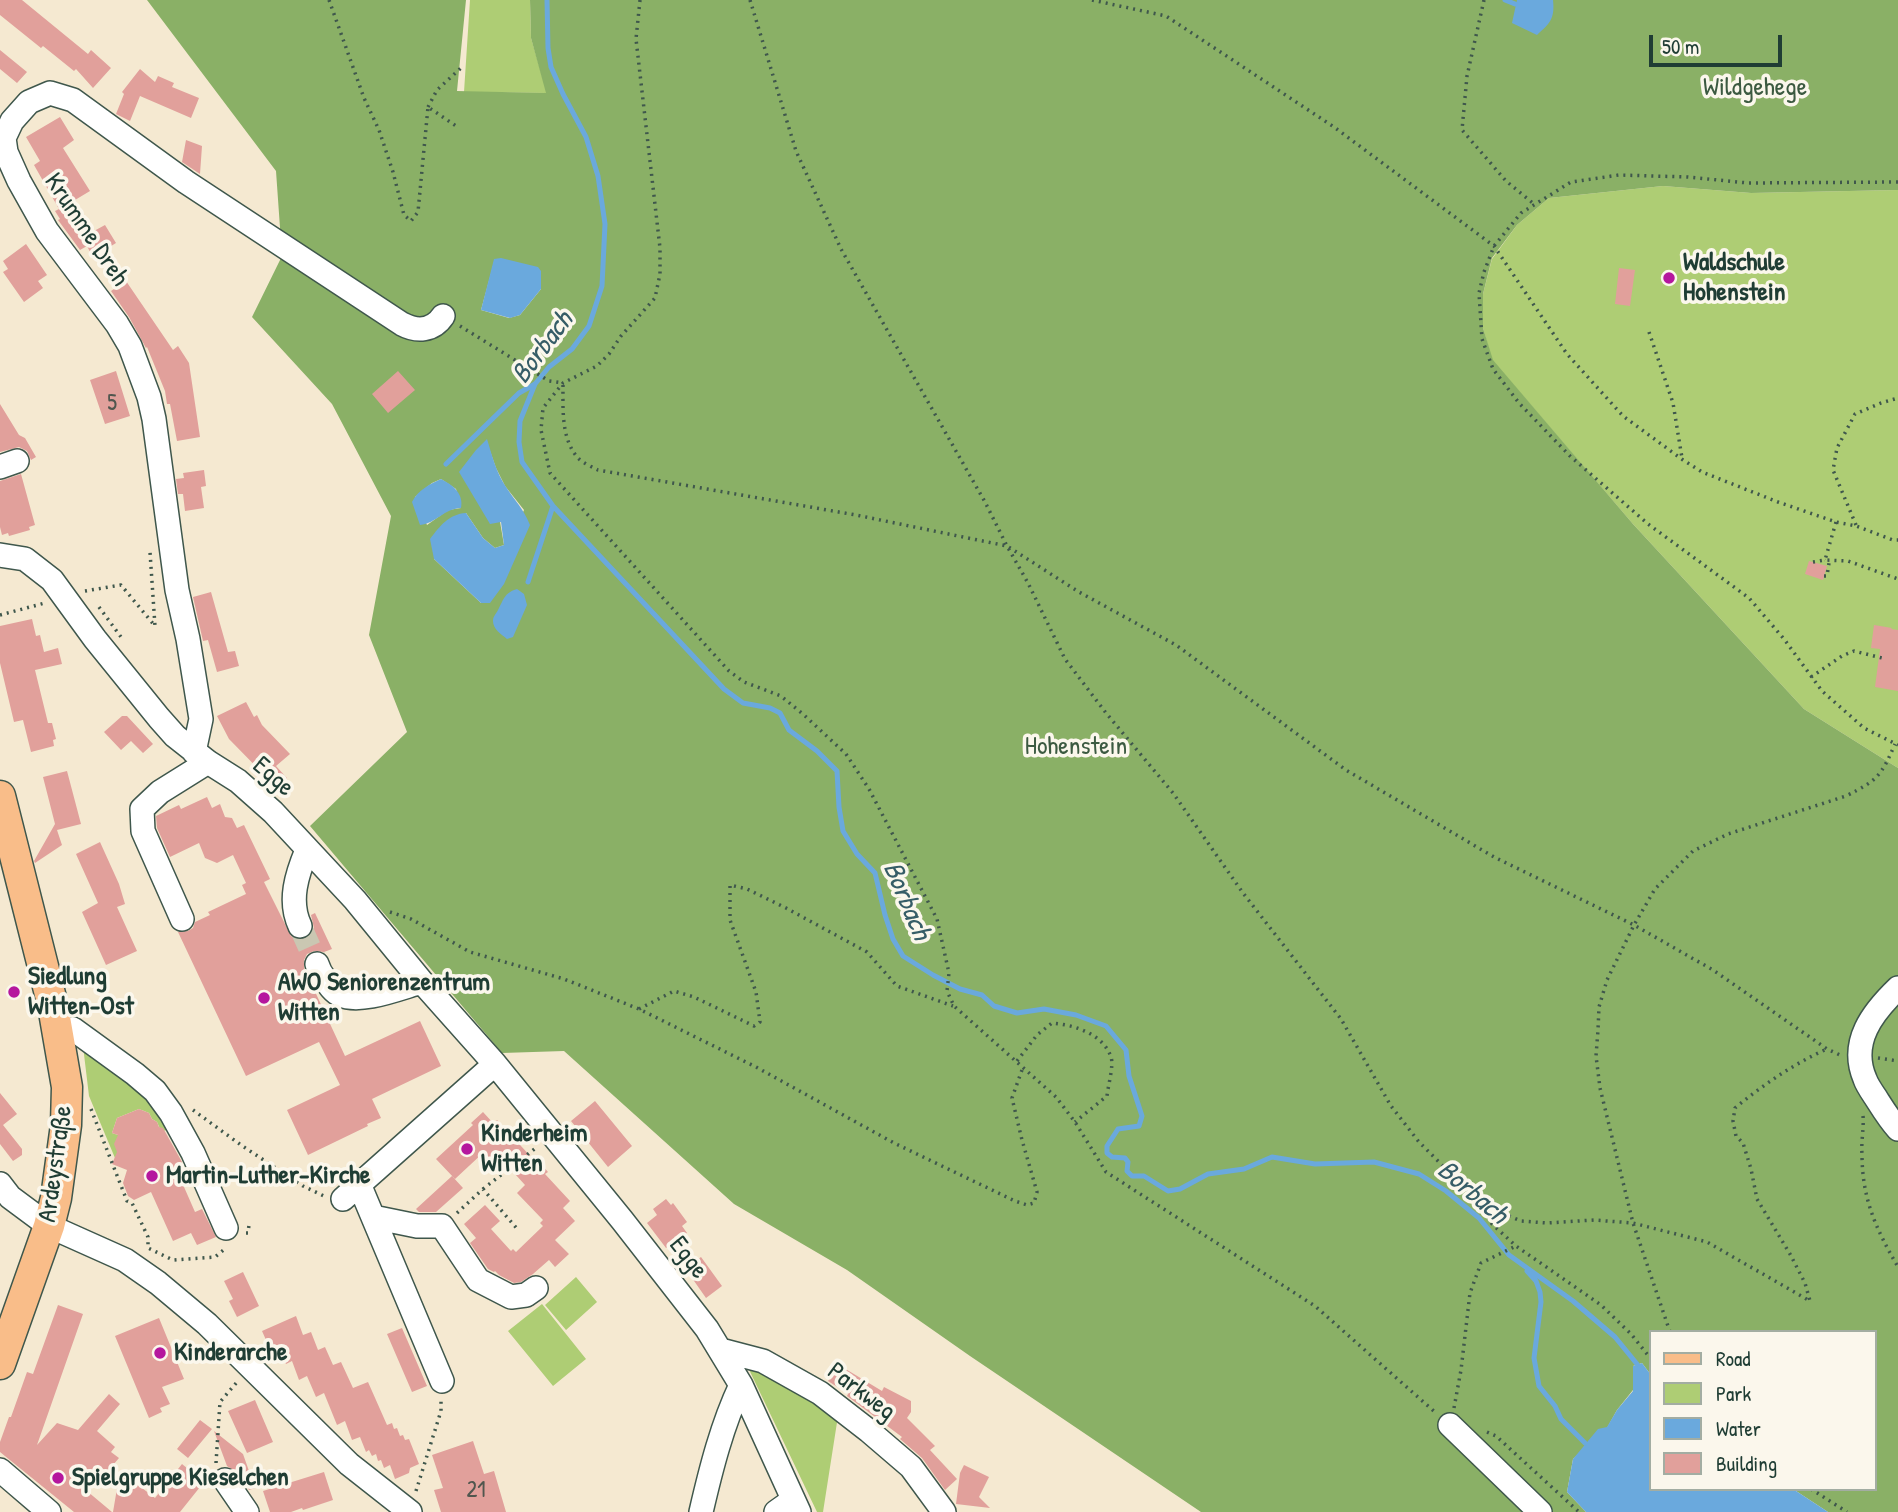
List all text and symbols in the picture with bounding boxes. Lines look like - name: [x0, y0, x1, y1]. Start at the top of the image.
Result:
- scale bar: [1653, 21, 1786, 65]
- text: 50 m: [1662, 32, 1699, 61]
- park label: Wildgehege: [1703, 72, 1807, 104]
- street label: Krumme Dreh: [37, 168, 135, 292]
- place label: Waldschule Hohenstein: [1683, 247, 1786, 308]
- marker: Waldschule Hohenstein: [1661, 270, 1677, 286]
- water label: Borbach: [505, 305, 581, 391]
- house number: 5: [107, 390, 117, 418]
- park label: Hohenstein: [1025, 731, 1127, 763]
- street label: Egge: [246, 750, 300, 804]
- water label: Borbach: [875, 857, 937, 945]
- place label: Siedlung Witten-Ost: [28, 961, 134, 1023]
- place label: AWO Seniorenzentrum Witten: [278, 967, 490, 1028]
- marker: Siedlung Witten-Ost: [6, 984, 22, 1000]
- marker: AWO Seniorenzentrum Witten: [256, 990, 272, 1006]
- street label: Ardeystraße: [32, 1104, 80, 1224]
- place label: Kinderheim Witten: [481, 1118, 587, 1180]
- marker: Kinderheim Witten: [459, 1141, 475, 1157]
- water label: Borbach: [1430, 1154, 1514, 1232]
- place label: Martin-Luther-Kirche: [166, 1160, 370, 1192]
- marker: Martin-Luther-Kirche: [144, 1168, 160, 1184]
- street label: Egge: [662, 1231, 714, 1285]
- legend: [1650, 1330, 1877, 1491]
- place label: Kinderarche: [174, 1337, 287, 1369]
- text: Road: [1716, 1344, 1750, 1373]
- marker: Kinderarche: [152, 1345, 168, 1361]
- street label: Parkweg: [821, 1356, 901, 1428]
- text: Park: [1716, 1379, 1751, 1408]
- text: Water: [1716, 1414, 1761, 1443]
- text: Building: [1716, 1449, 1777, 1478]
- place label: Spielgruppe Kieselchen: [72, 1462, 289, 1494]
- marker: Spielgruppe Kieselchen: [50, 1470, 66, 1486]
- house number: 21: [466, 1477, 486, 1505]

